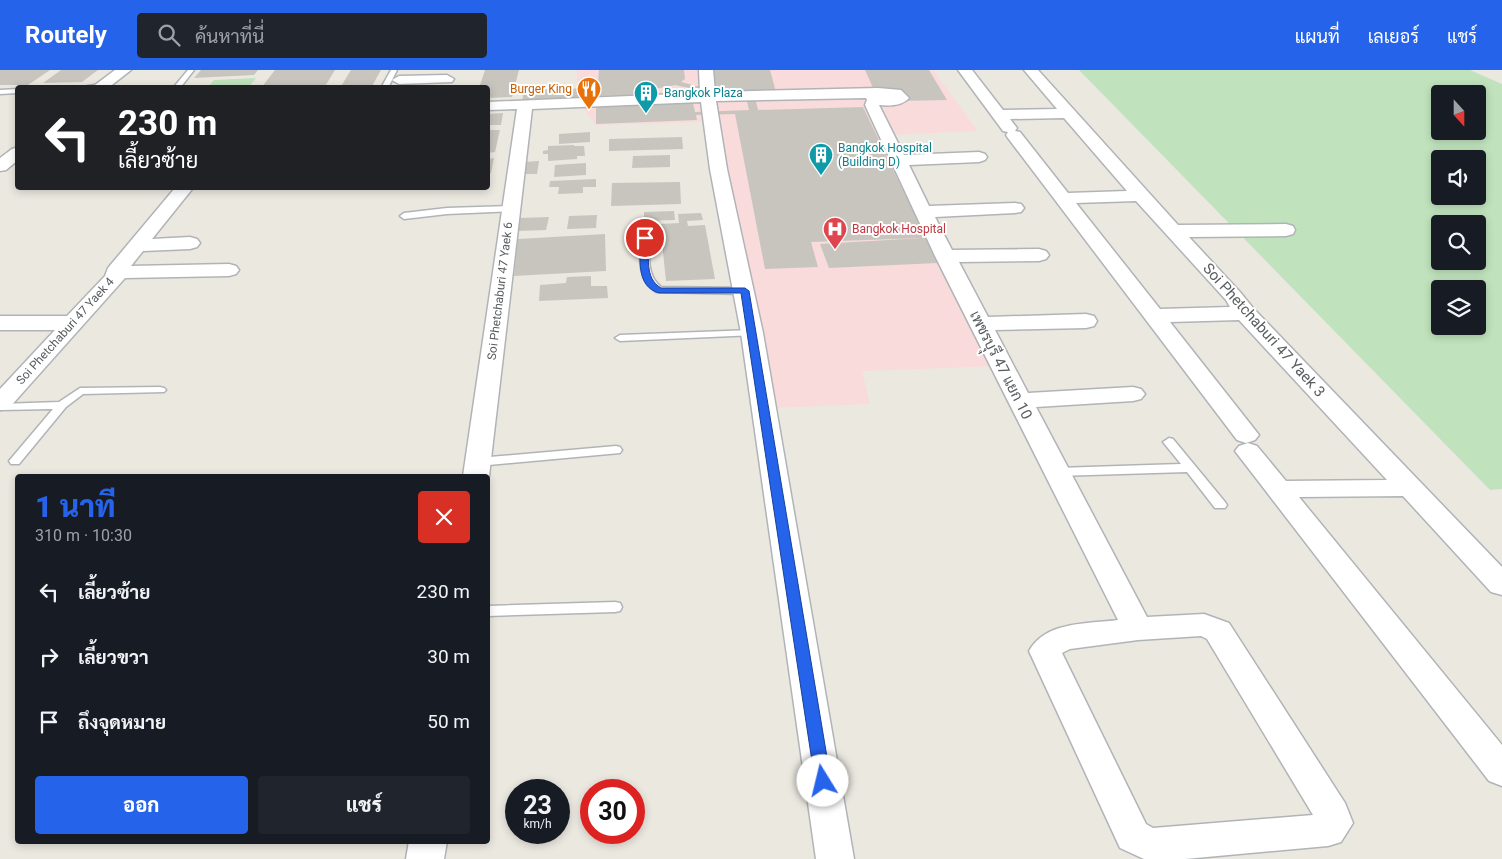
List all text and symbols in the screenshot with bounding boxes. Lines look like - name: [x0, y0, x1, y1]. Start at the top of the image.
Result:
- search box: [137, 13, 487, 58]
- text: Routely: [25, 21, 107, 49]
- icon: search: [155, 21, 183, 49]
- text: ค้นหาที่นี่: [195, 25, 264, 48]
- text: แผนที่: [1295, 26, 1340, 47]
- text: เลเยอร์: [1368, 26, 1419, 47]
- text: แชร์: [1447, 26, 1477, 47]
- restaurant icon: Burger King: [576, 76, 602, 110]
- building icon: Bangkok Plaza: [633, 80, 659, 114]
- place label: Burger King: [510, 82, 572, 96]
- north arrow: [1431, 85, 1486, 140]
- map controls: [1431, 85, 1486, 335]
- place label: Bangkok Plaza: [664, 86, 743, 100]
- text: 230 m: [118, 103, 217, 144]
- icon: left: [35, 105, 100, 170]
- place label: Bangkok Hospital (Building D): [838, 141, 932, 169]
- building icon: Bangkok Hospital (Building D): [808, 142, 834, 176]
- text: เลี้ยวซ้าย: [118, 148, 198, 173]
- button: sound: [1431, 150, 1486, 205]
- button: search: [1431, 215, 1486, 270]
- hospital icon: Bangkok Hospital: [822, 216, 848, 250]
- pin: [624, 217, 666, 259]
- street label: Soi Phetchaburi 47 Yaek 6: [485, 221, 515, 361]
- place label: Bangkok Hospital: [852, 222, 946, 236]
- icon: arrive: [631, 224, 659, 252]
- street label: Soi Phetchaburi 47 Yaek 3: [1199, 259, 1329, 401]
- street label: Soi Phetchaburi 47 Yaek 4: [13, 274, 117, 387]
- button: layers: [1431, 280, 1486, 335]
- street label: เพชรบุุรี 47 แยก 10: [960, 307, 1037, 425]
- text: 1 นาที: [35, 489, 115, 524]
- button: close: [418, 491, 470, 543]
- text: 310 m · 10:30: [35, 526, 132, 545]
- icon: left: [35, 578, 63, 606]
- text: 230 m: [417, 580, 470, 603]
- text: เลี้ยวซ้าย: [78, 581, 150, 604]
- icon: right: [35, 643, 63, 671]
- text: 30 m: [427, 645, 470, 668]
- text: เลี้ยวขวา: [78, 646, 149, 669]
- icon: arrive: [35, 708, 63, 736]
- text: 50 m: [427, 710, 470, 733]
- text: ถึงจุดหมาย: [78, 711, 166, 734]
- position arrow: [796, 754, 848, 806]
- button: ออก: [35, 776, 248, 834]
- button: แชร์: [258, 776, 470, 834]
- speed limit sign: 30: [580, 779, 645, 844]
- text: 23: [523, 791, 552, 820]
- text: km/h: [523, 817, 552, 831]

